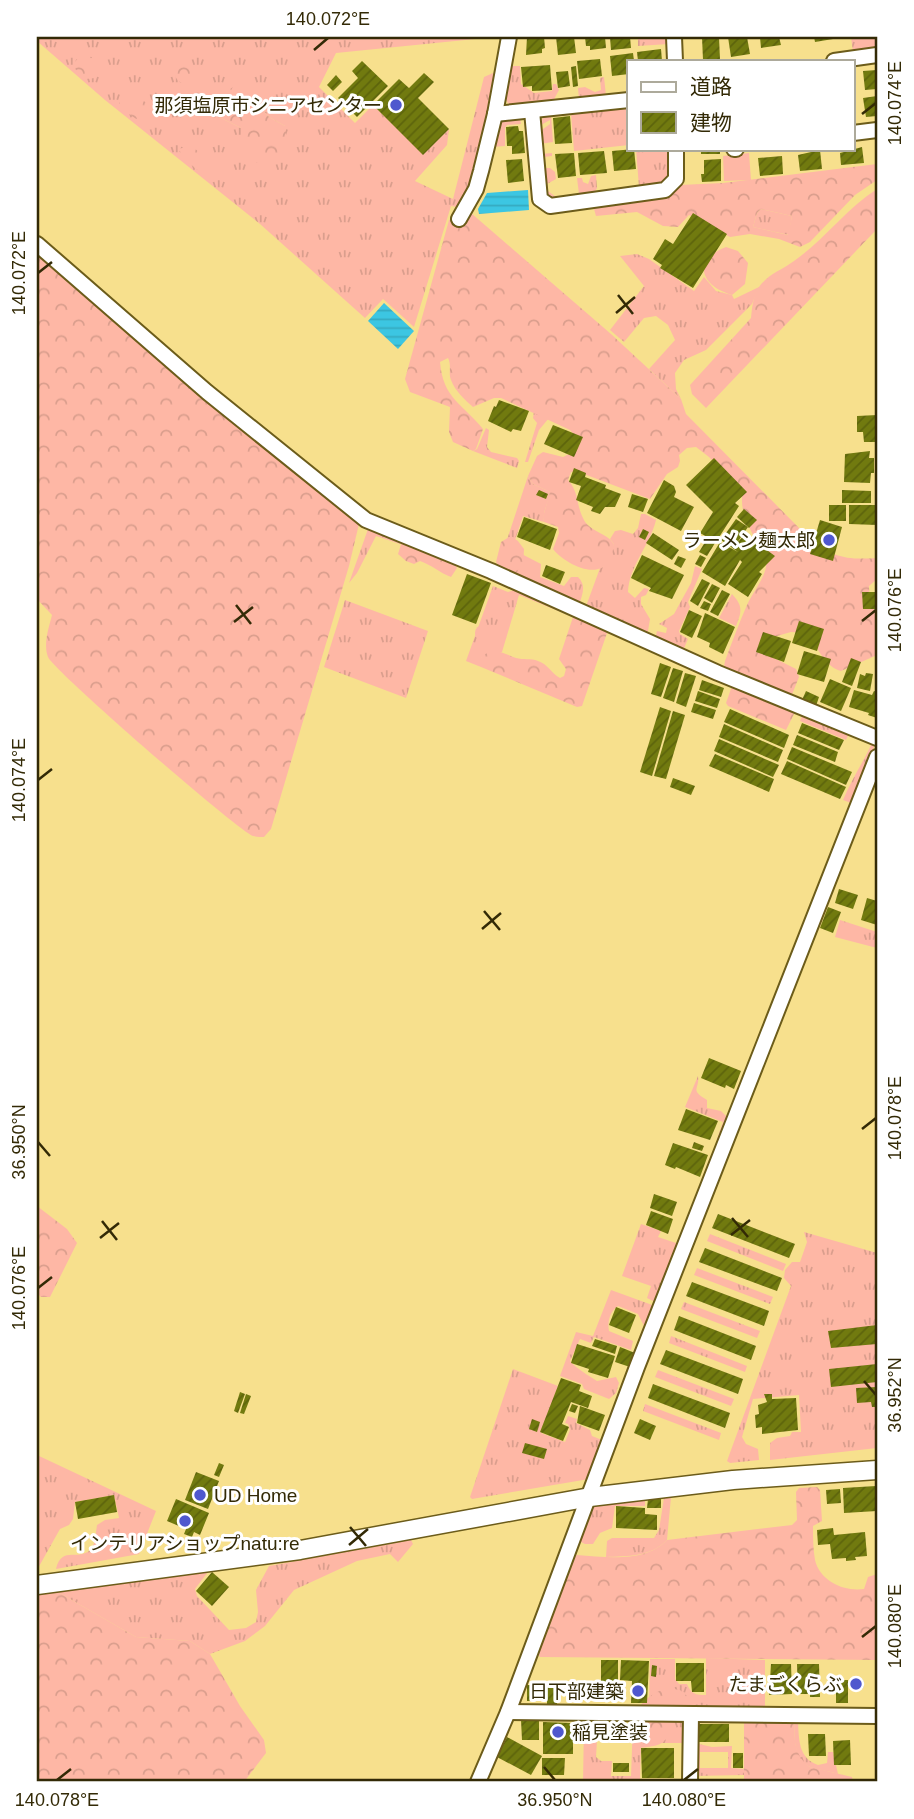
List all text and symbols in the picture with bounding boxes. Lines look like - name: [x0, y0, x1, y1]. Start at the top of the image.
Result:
- text: 140.072°E: [286, 9, 370, 29]
- legend: [627, 60, 855, 150]
- text: 140.074°E: [885, 61, 905, 145]
- text: 道路: [690, 75, 732, 98]
- place label: 那須塩原市シニアセンター: [154, 95, 382, 116]
- marker: 那須塩原市シニアセンター: [388, 97, 404, 113]
- text: 建物: [690, 111, 732, 134]
- text: 140.072°E: [9, 231, 29, 315]
- place label: ラーメン麺太郎: [683, 530, 815, 551]
- marker: ラーメン麺太郎: [821, 532, 837, 548]
- text: 140.076°E: [885, 568, 905, 652]
- text: 140.074°E: [9, 738, 29, 822]
- text: 140.078°E: [885, 1076, 905, 1160]
- text: 36.950°N: [9, 1104, 29, 1180]
- text: 140.076°E: [9, 1246, 29, 1330]
- text: 36.952°N: [885, 1357, 905, 1433]
- place label: UD Home: [214, 1485, 297, 1506]
- marker: UD Home: [192, 1487, 208, 1503]
- marker: インテリアショップnatu:re: [177, 1513, 193, 1529]
- place label: インテリアショップnatu:re: [70, 1533, 300, 1554]
- text: 140.080°E: [885, 1584, 905, 1668]
- place label: たまごくらぶ: [729, 1674, 842, 1695]
- marker: たまごくらぶ: [848, 1676, 864, 1692]
- place label: 日下部建築: [529, 1681, 624, 1702]
- marker: 日下部建築: [630, 1683, 646, 1699]
- place label: 稲見塗装: [572, 1722, 648, 1743]
- marker: 稲見塗装: [550, 1724, 566, 1740]
- text: 140.078°E: [15, 1790, 99, 1810]
- text: 36.950°N: [517, 1790, 593, 1810]
- text: 140.080°E: [642, 1790, 726, 1810]

